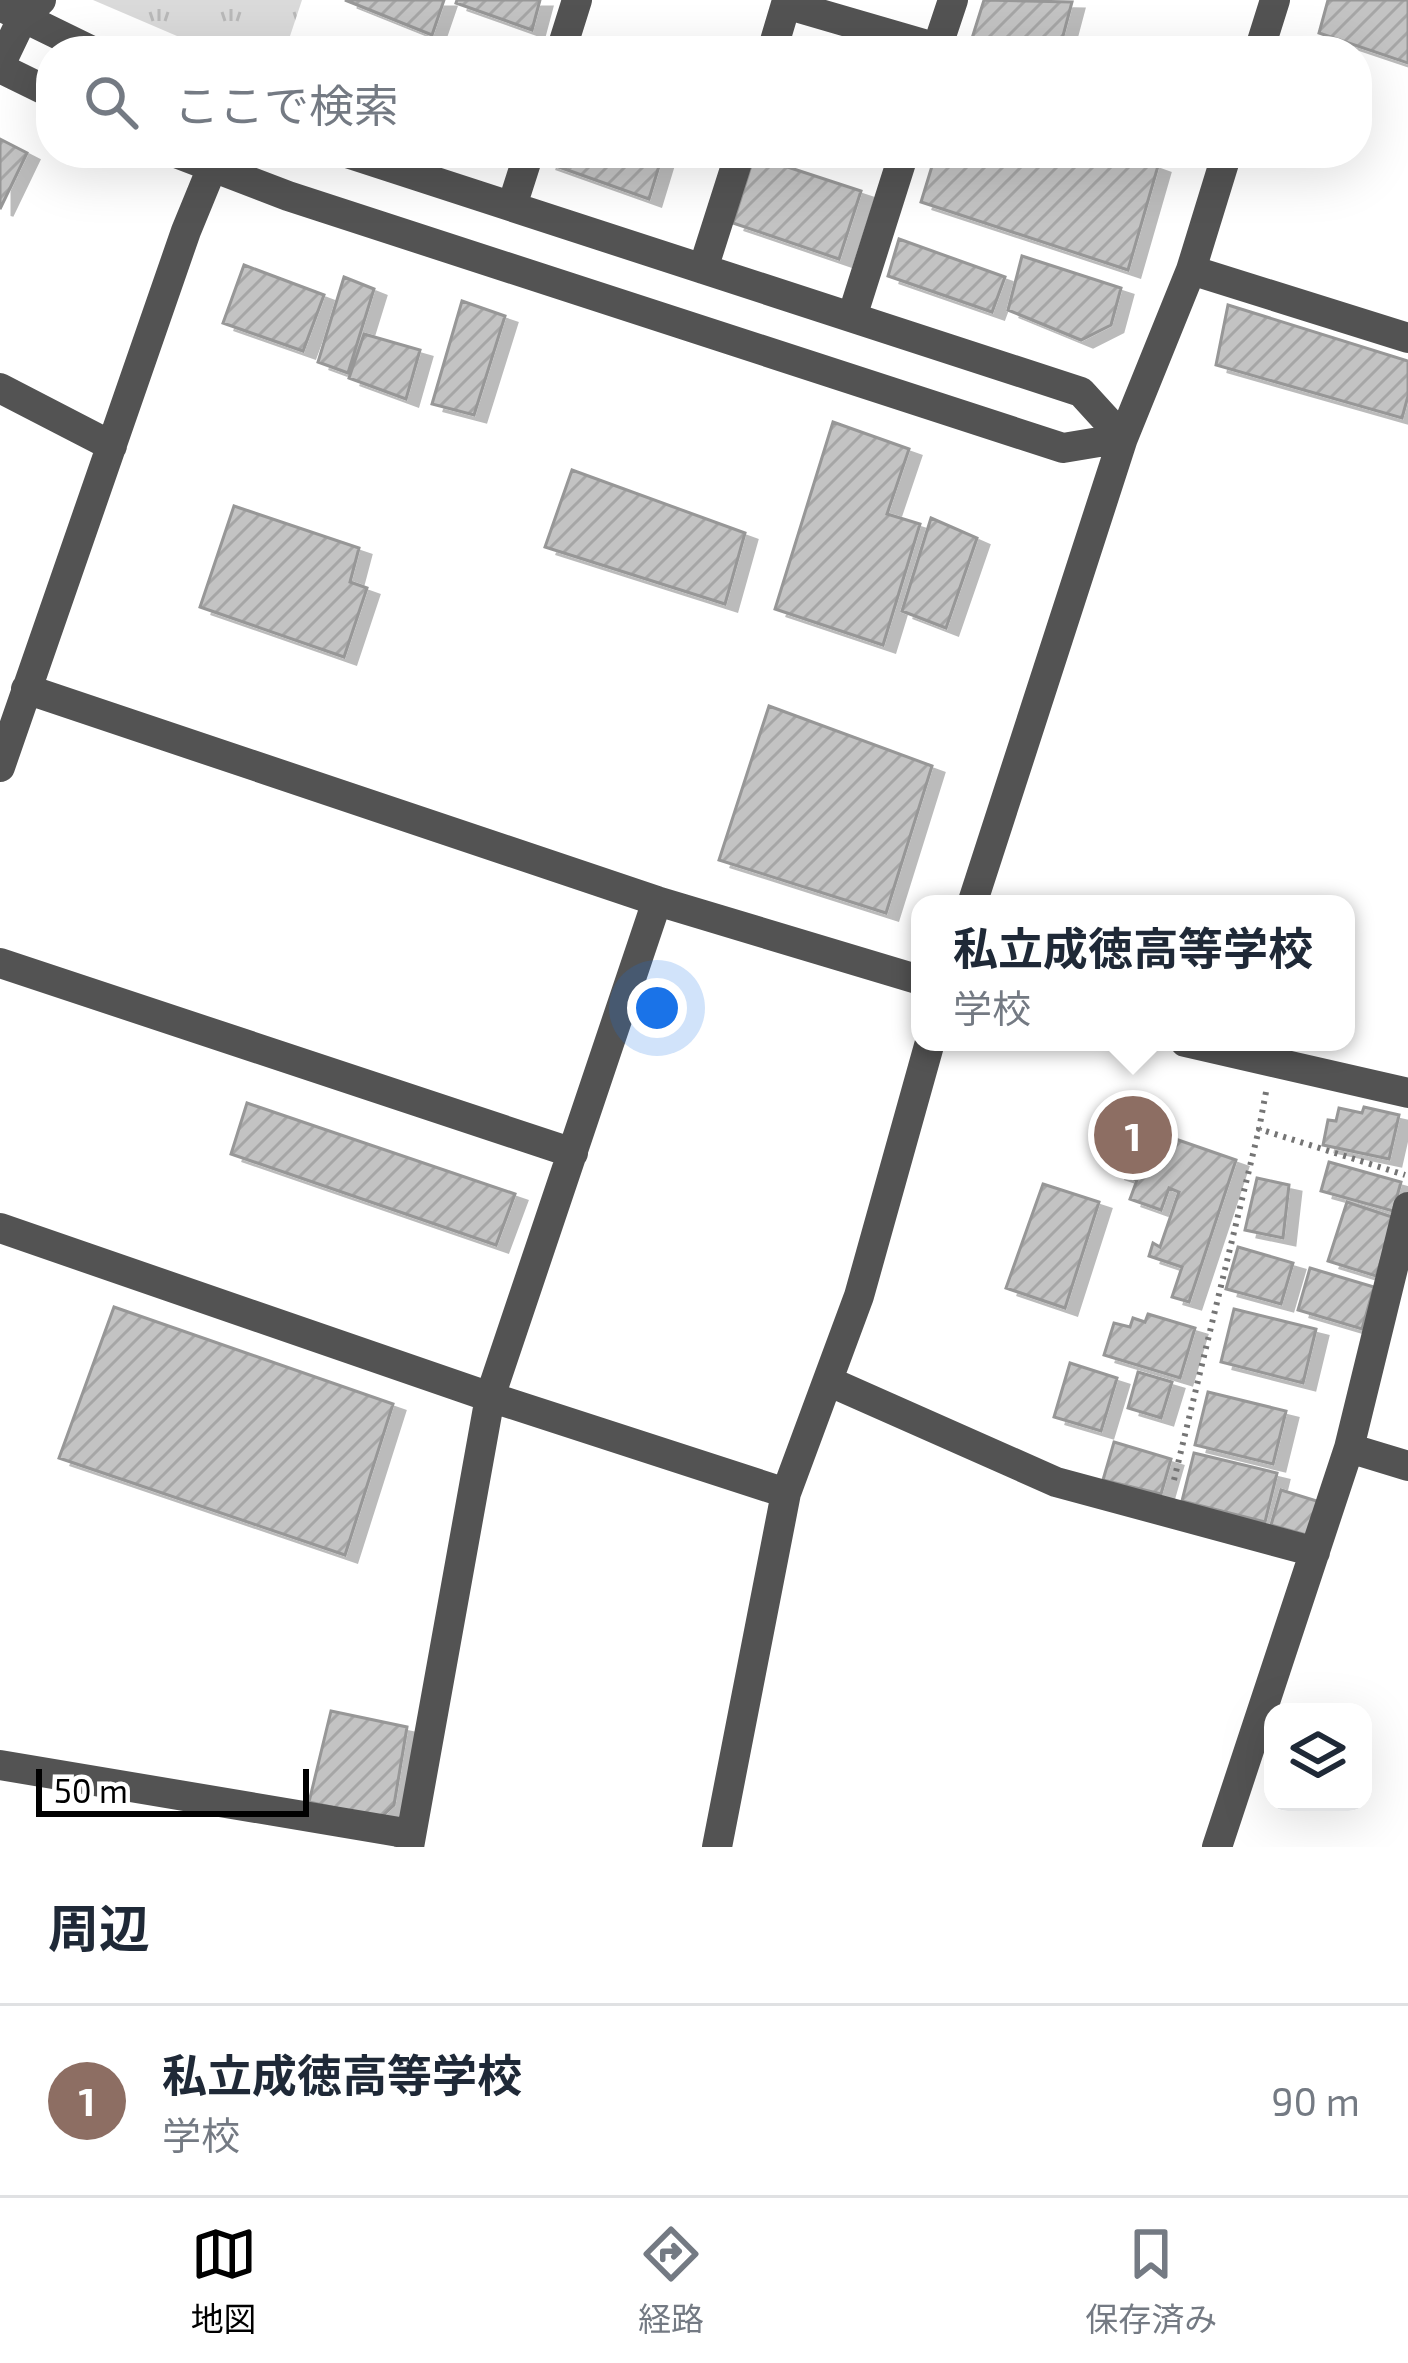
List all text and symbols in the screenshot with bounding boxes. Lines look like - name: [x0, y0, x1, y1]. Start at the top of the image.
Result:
- search box: [36, 36, 1372, 168]
- icon: search: [78, 69, 144, 135]
- text: ここで検索: [174, 77, 399, 131]
- popup: [911, 895, 1355, 1051]
- text: 私立成徳高等学校: [953, 920, 1313, 974]
- your location: [627, 978, 687, 1038]
- text: 学校: [953, 984, 1031, 1031]
- pin: 1: [1094, 1090, 1172, 1180]
- map controls: [1264, 1703, 1372, 1811]
- button: layers: [1264, 1703, 1372, 1811]
- scale bar: [36, 1763, 309, 1816]
- text: 50 m: [54, 1770, 128, 1810]
- text: 周辺: [48, 1896, 150, 1957]
- text: 私立成徳高等学校: [162, 2047, 522, 2101]
- text: 1: [79, 2077, 95, 2124]
- text: 90 m: [1271, 2077, 1360, 2124]
- text: 学校: [162, 2111, 240, 2158]
- tab: 地図: [191, 2221, 257, 2341]
- tab: 経路: [638, 2221, 704, 2341]
- tab: 保存済み: [1085, 2221, 1217, 2341]

